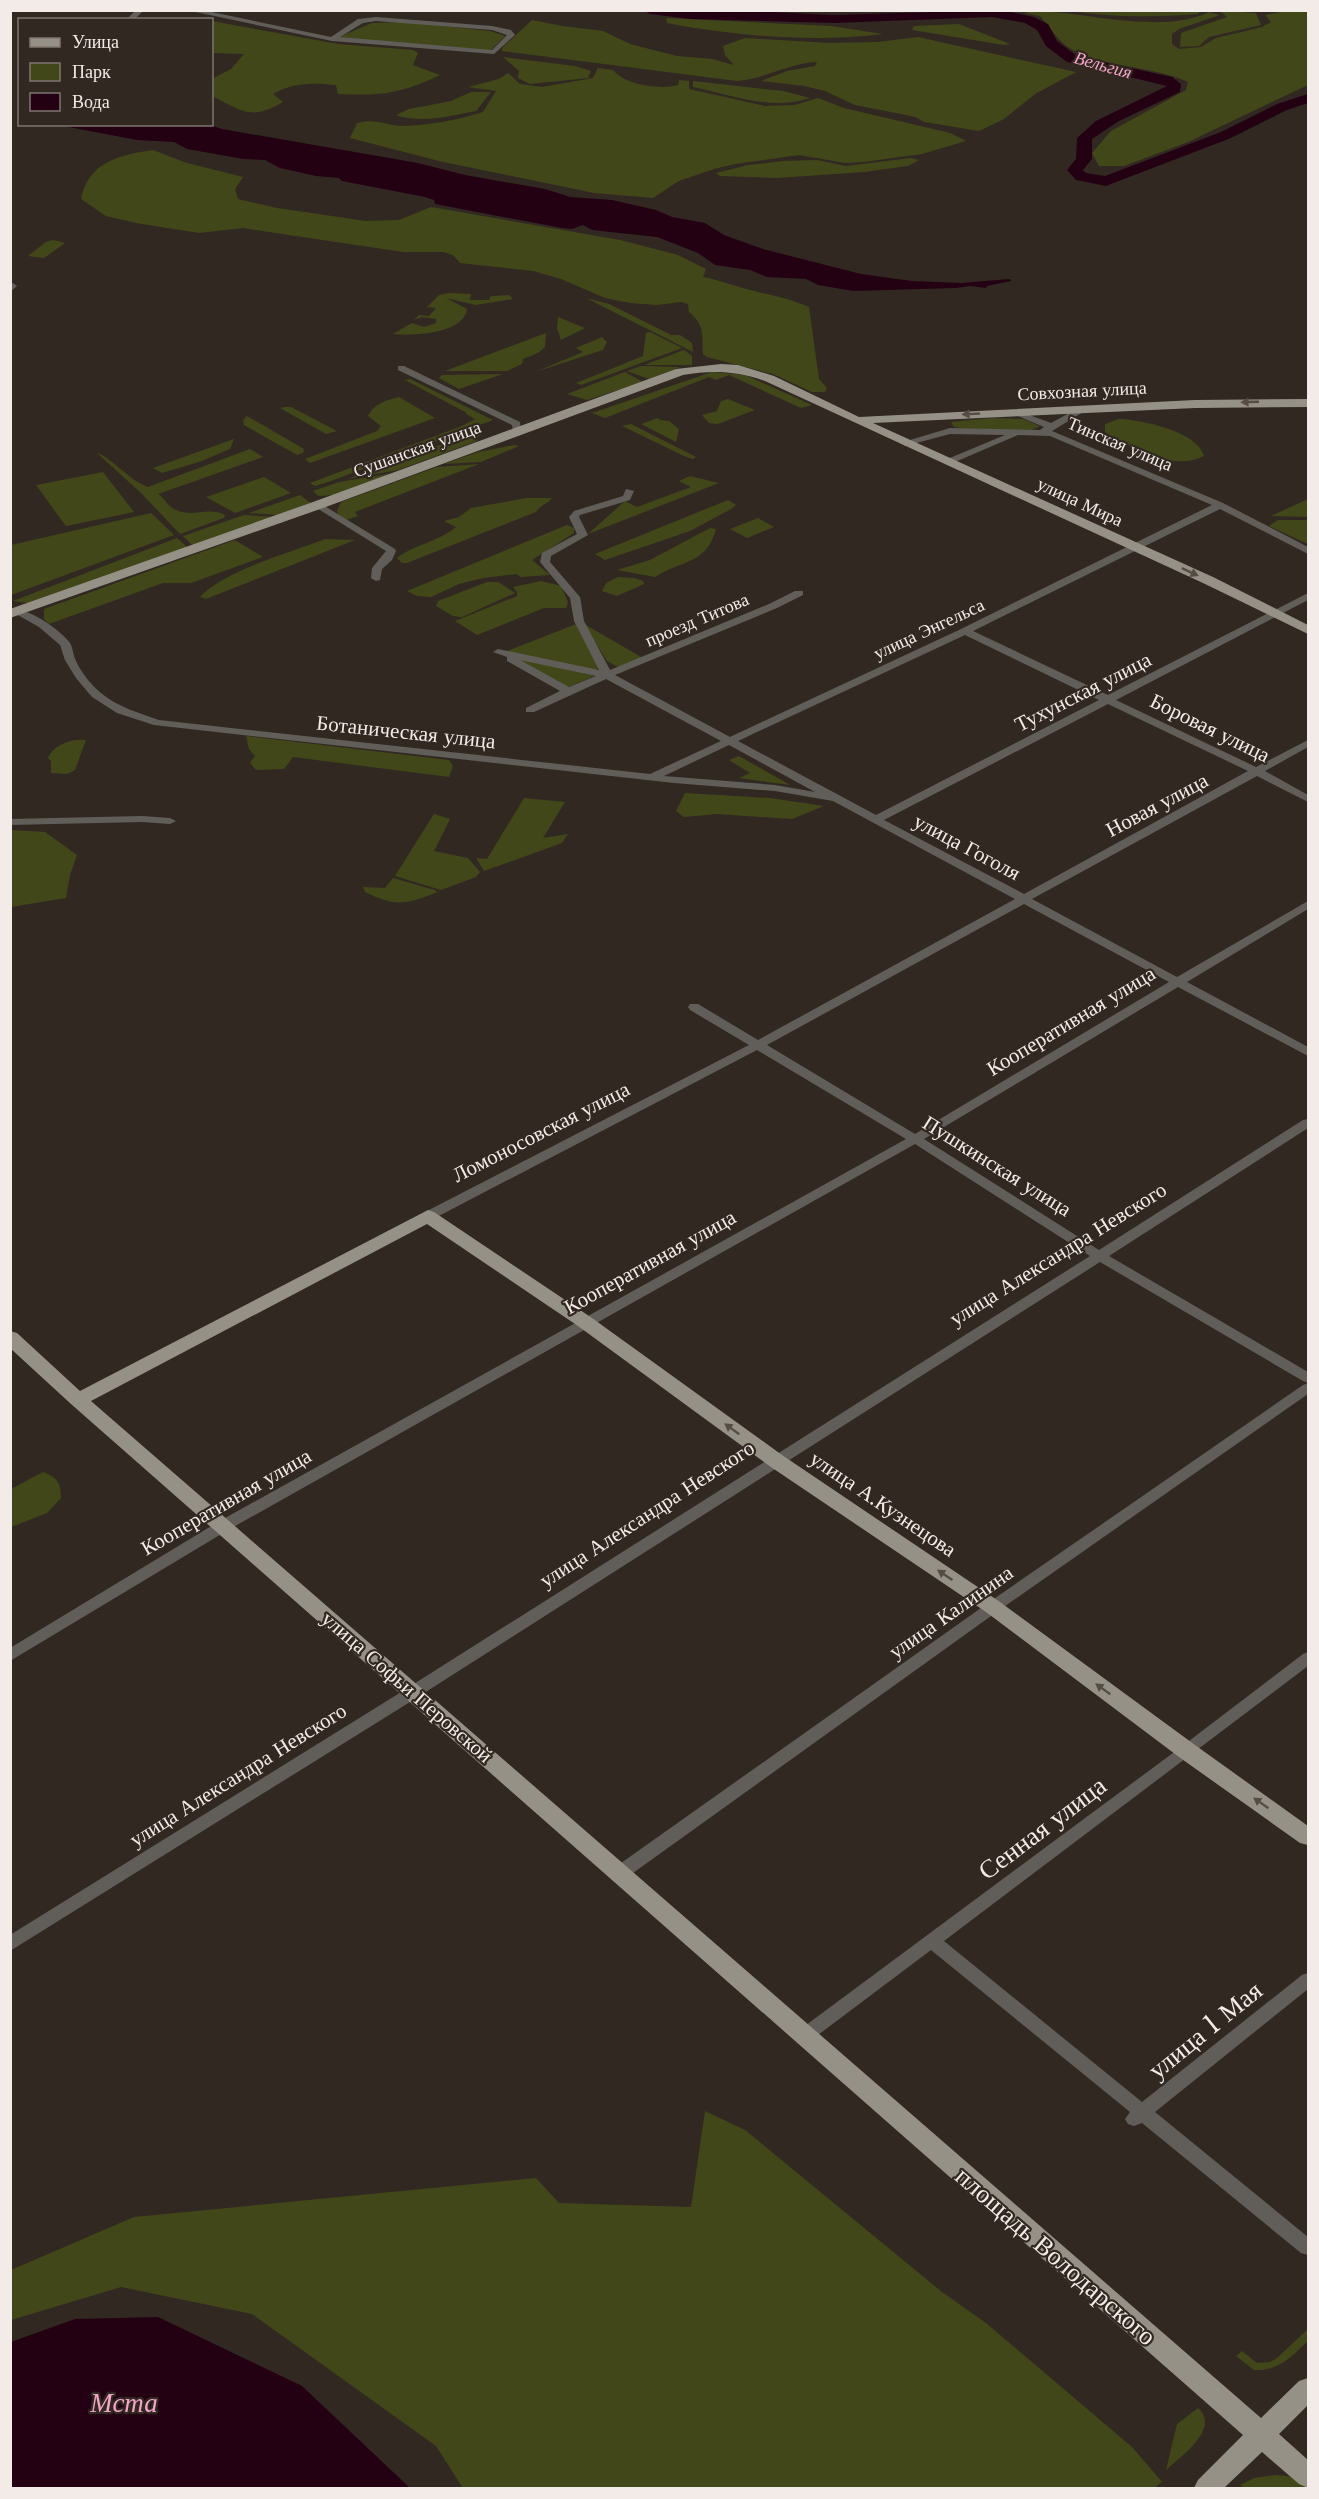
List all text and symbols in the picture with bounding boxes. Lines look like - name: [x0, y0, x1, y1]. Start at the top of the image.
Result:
- legend: [18, 18, 213, 126]
- text: Улица: [72, 31, 119, 53]
- water label: Вельгия: [1072, 46, 1134, 84]
- text: Парк: [72, 61, 111, 83]
- text: Вода: [72, 91, 110, 113]
- street label: Совхозная улица: [1017, 377, 1147, 405]
- one-way arrow: [1241, 397, 1260, 407]
- one-way arrow: [962, 410, 981, 419]
- street label: Тинская улица: [1064, 412, 1176, 476]
- street label: Сушанская улица: [350, 416, 484, 482]
- street label: улица Мира: [1034, 473, 1126, 531]
- one-way arrow: [1182, 567, 1200, 577]
- street label: проезд Титова: [642, 588, 752, 652]
- street label: улица Энгельса: [870, 594, 988, 664]
- street label: Тухунская улица: [1010, 646, 1156, 738]
- street label: Боровая улица: [1146, 688, 1275, 768]
- street label: Ботаническая улица: [315, 710, 498, 754]
- street label: Новая улица: [1101, 767, 1213, 843]
- street label: улица Гоголя: [909, 808, 1025, 886]
- street label: Кооперативная улица: [982, 960, 1161, 1082]
- street label: Ломоносовская улица: [448, 1076, 635, 1188]
- street label: Пушкинская улица: [918, 1110, 1077, 1223]
- street label: улица Александра Невского: [945, 1176, 1171, 1332]
- street label: Кооперативная улица: [560, 1204, 741, 1320]
- one-way arrow: [725, 1423, 740, 1435]
- street label: улица Александра Невского: [535, 1435, 759, 1593]
- street label: Кооперативная улица: [136, 1442, 316, 1561]
- street label: улица А.Кузнецова: [805, 1445, 962, 1563]
- street label: улица Калинина: [884, 1559, 1019, 1664]
- one-way arrow: [937, 1569, 953, 1581]
- street label: улица Софьи Перовской: [316, 1606, 498, 1768]
- one-way arrow: [1095, 1683, 1111, 1695]
- street label: улица Александра Невского: [125, 1697, 351, 1853]
- street label: Сенная улица: [972, 1769, 1113, 1887]
- one-way arrow: [1253, 1797, 1269, 1809]
- street label: улица 1 Мая: [1142, 1974, 1268, 2086]
- street label: площадь Володарского: [949, 2160, 1163, 2352]
- water label: Мста: [89, 2386, 158, 2419]

